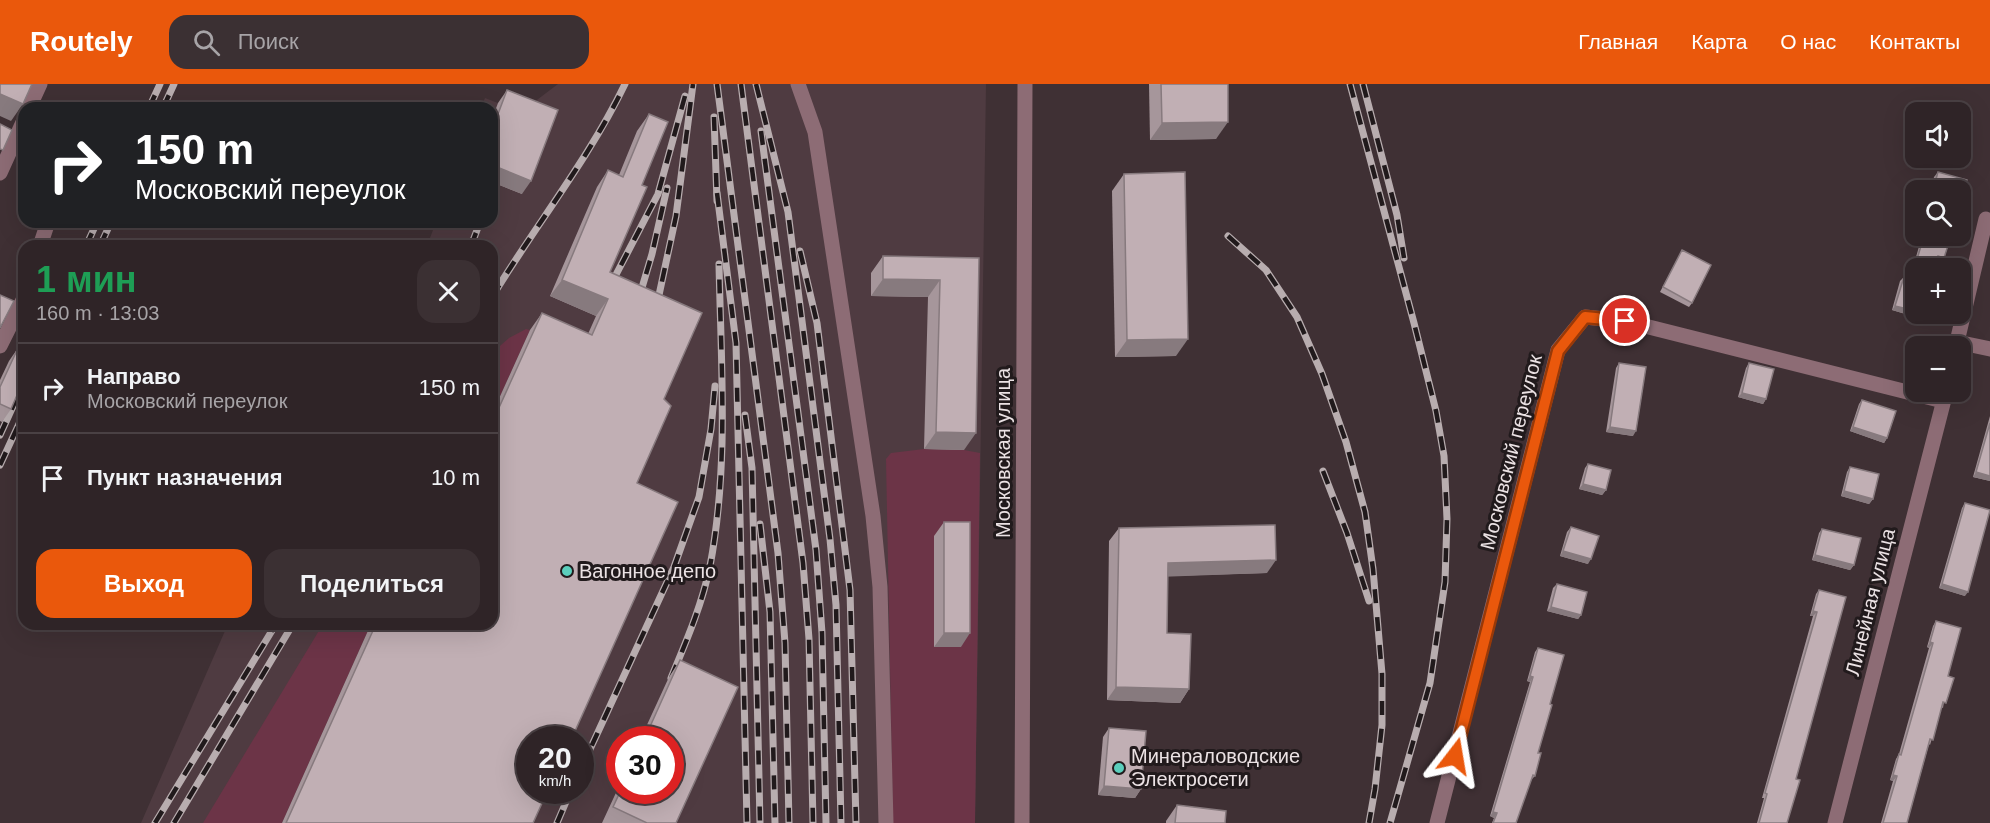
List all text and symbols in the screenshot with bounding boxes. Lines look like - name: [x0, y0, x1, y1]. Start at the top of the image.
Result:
- search box: [169, 15, 589, 69]
- text: Routely: [30, 26, 133, 57]
- icon: search: [190, 26, 223, 59]
- text: Поиск: [238, 29, 299, 54]
- text: Главная: [1578, 30, 1658, 53]
- text: Карта: [1691, 30, 1747, 53]
- text: О нас: [1780, 30, 1836, 53]
- text: Контакты: [1869, 30, 1960, 53]
- map controls: [1905, 102, 1971, 402]
- button: sound: [1905, 102, 1971, 168]
- icon: right: [36, 126, 114, 204]
- text: 150 m: [135, 126, 254, 173]
- text: Московский переулок: [135, 175, 406, 205]
- button: search: [1905, 180, 1971, 246]
- button: +: [1905, 258, 1971, 324]
- text: 1 мин: [36, 259, 137, 300]
- button: close: [417, 260, 480, 323]
- pin: [1599, 295, 1650, 346]
- text: 160 m · 13:03: [36, 302, 159, 324]
- icon: arrive: [1608, 304, 1641, 337]
- button: −: [1905, 336, 1971, 402]
- street label: Московский переулок: [1476, 352, 1546, 552]
- text: Направо: [87, 364, 181, 389]
- street label: Московская улица: [992, 367, 1014, 538]
- icon: right: [36, 372, 69, 405]
- text: 150 m: [419, 375, 480, 400]
- text: Московский переулок: [87, 390, 287, 412]
- icon: arrive: [36, 462, 69, 495]
- text: Пункт назначения: [87, 465, 283, 490]
- text: 10 m: [431, 465, 480, 490]
- street label: Линейная улица: [1841, 525, 1899, 678]
- button: Выход: [36, 549, 252, 618]
- button: Поделиться: [264, 549, 480, 618]
- place label: Вагонное депо: [579, 560, 716, 582]
- marker: Вагонное депо: [560, 564, 574, 578]
- position arrow: [1423, 724, 1487, 788]
- speed limit sign: 30: [606, 726, 684, 804]
- text: 20: [538, 741, 572, 774]
- place label: Минераловодские Электросети: [1131, 745, 1300, 790]
- marker: Минераловодские Электросети: [1112, 761, 1126, 775]
- text: km/h: [539, 772, 571, 789]

